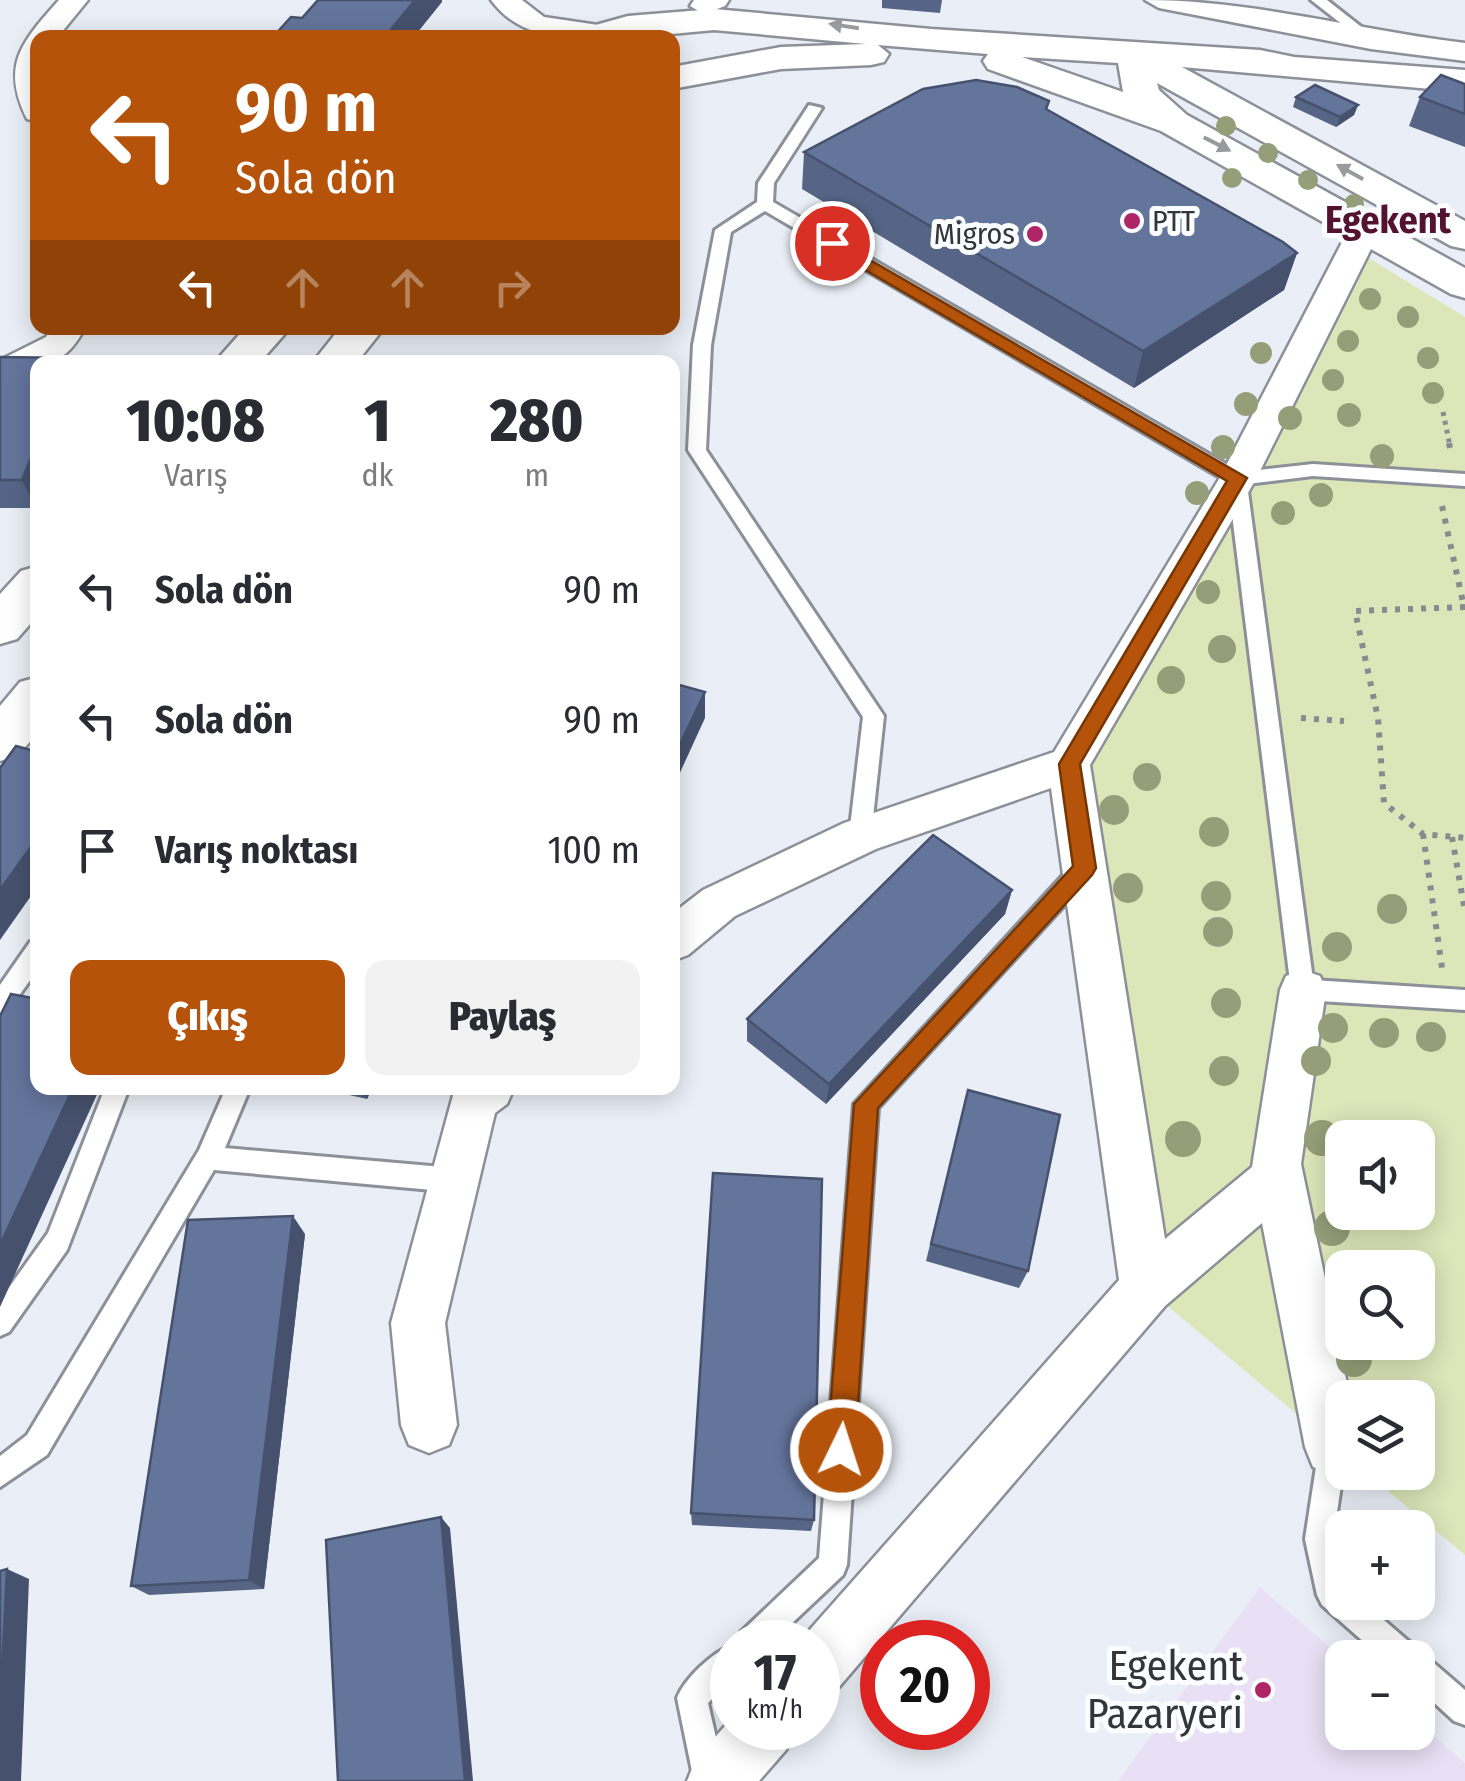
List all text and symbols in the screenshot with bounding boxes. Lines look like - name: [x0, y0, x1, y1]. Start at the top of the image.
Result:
- one-way arrow: [827, 18, 859, 33]
- text: 90 m: [235, 66, 377, 150]
- icon: left: [70, 70, 200, 200]
- one-way arrow: [1202, 135, 1231, 152]
- text: Sola dön: [235, 151, 397, 205]
- one-way arrow: [1335, 164, 1364, 181]
- district label: Egekent: [1325, 197, 1452, 243]
- pin: [790, 201, 875, 286]
- place label: PTT: [1152, 203, 1195, 239]
- marker: PTT: [1121, 210, 1143, 232]
- icon: arrive: [805, 216, 860, 271]
- place label: Migros: [934, 216, 1015, 252]
- marker: Migros: [1024, 223, 1046, 245]
- icon: left: [170, 260, 225, 315]
- icon: ahead: [275, 260, 330, 315]
- icon: ahead: [380, 260, 435, 315]
- icon: right: [485, 260, 540, 315]
- text: 10:08: [126, 385, 265, 457]
- text: 1: [364, 385, 390, 457]
- text: 280: [490, 385, 584, 457]
- text: Varış: [164, 456, 227, 494]
- text: dk: [361, 456, 393, 494]
- text: m: [524, 456, 549, 494]
- icon: left: [70, 563, 125, 618]
- text: Sola dön: [155, 567, 293, 613]
- text: 90 m: [564, 567, 640, 613]
- icon: left: [70, 693, 125, 748]
- text: Sola dön: [155, 697, 293, 743]
- text: 90 m: [564, 697, 640, 743]
- icon: arrive: [70, 823, 125, 878]
- text: Varış noktası: [155, 827, 358, 873]
- text: 100 m: [547, 827, 640, 873]
- button: Çıkış: [70, 960, 345, 1075]
- button: Paylaş: [365, 960, 640, 1075]
- map controls: [1325, 1120, 1435, 1750]
- button: sound: [1325, 1120, 1435, 1230]
- button: search: [1325, 1250, 1435, 1360]
- button: layers: [1325, 1380, 1435, 1490]
- position arrow: [789, 1398, 893, 1502]
- button: +: [1325, 1510, 1435, 1620]
- speed limit sign: 20: [860, 1620, 990, 1750]
- button: −: [1325, 1640, 1435, 1750]
- place label: Egekent Pazaryeri: [1087, 1641, 1243, 1739]
- text: 17: [754, 1643, 796, 1703]
- marker: Egekent Pazaryeri: [1252, 1679, 1274, 1701]
- text: km/h: [747, 1695, 803, 1725]

